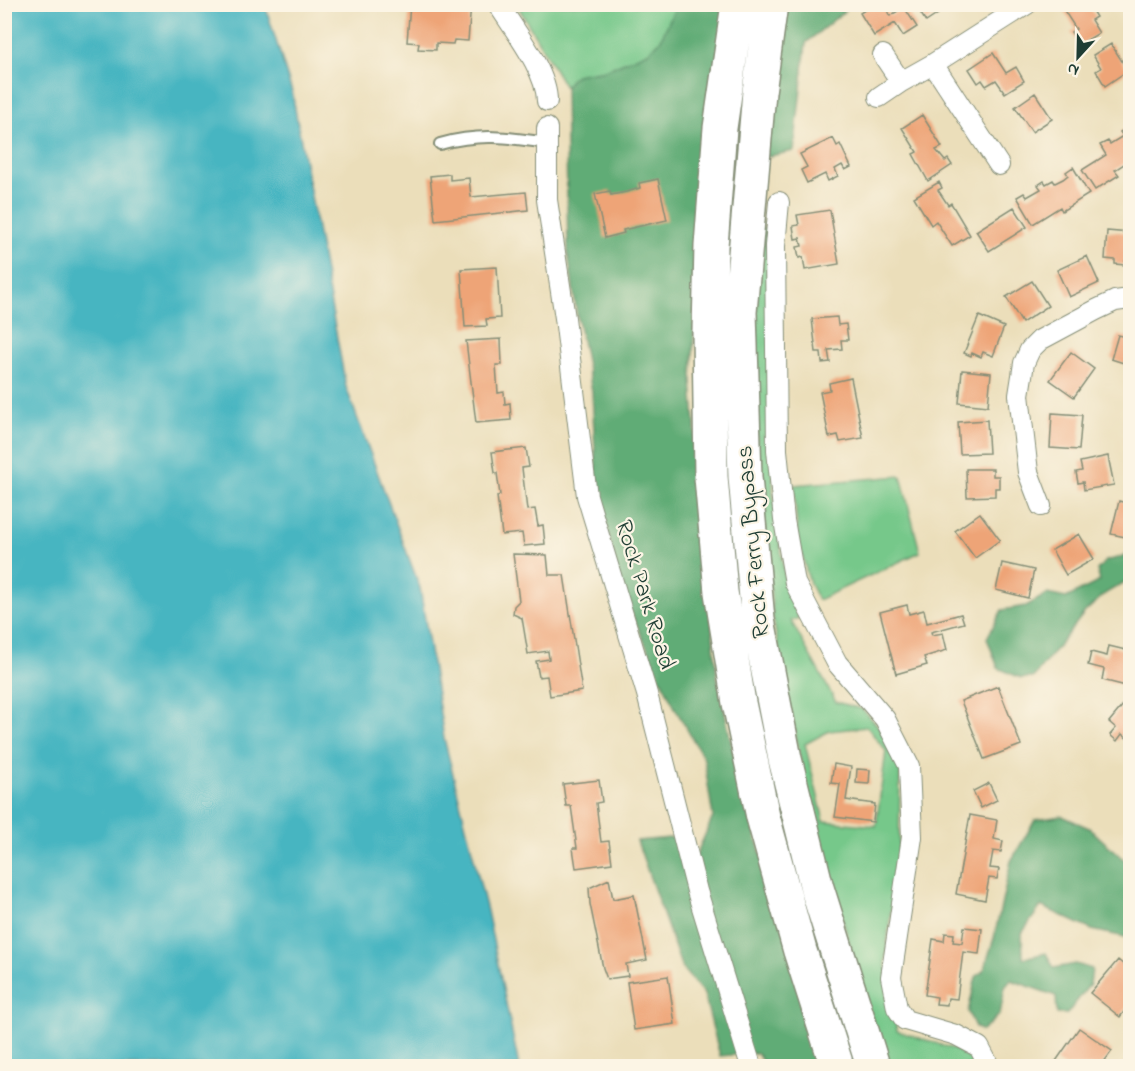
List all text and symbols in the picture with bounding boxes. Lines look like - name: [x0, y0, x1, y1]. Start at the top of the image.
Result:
- north arrow: [1048, 27, 1108, 87]
- text: N: [1063, 56, 1083, 82]
- street label: Rock Ferry Bypass: [728, 444, 781, 640]
- street label: Rock Park Road: [605, 516, 683, 674]

